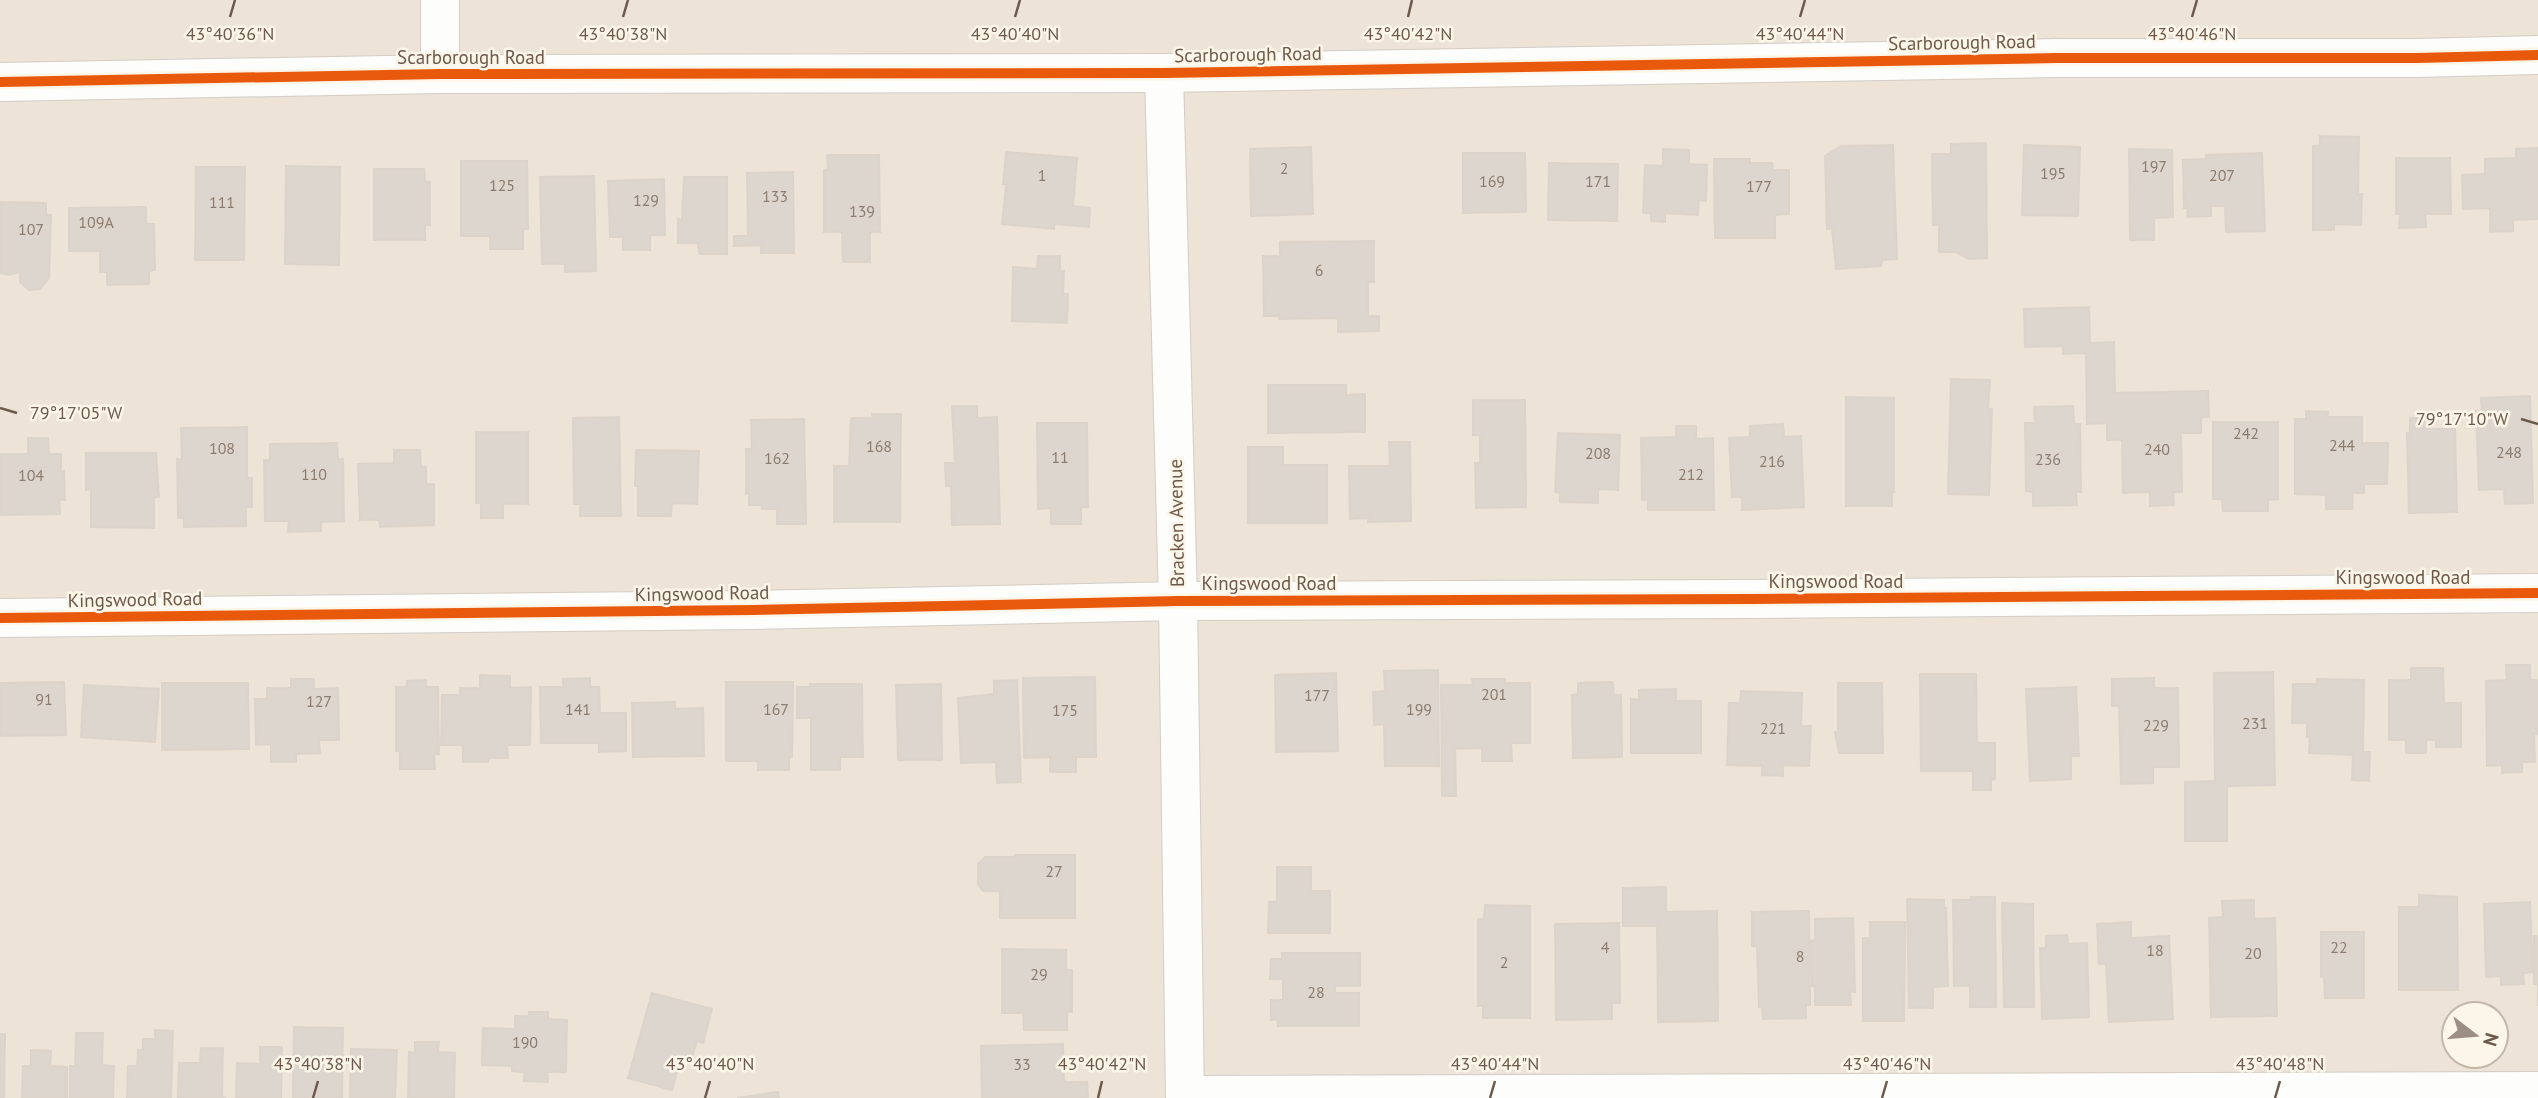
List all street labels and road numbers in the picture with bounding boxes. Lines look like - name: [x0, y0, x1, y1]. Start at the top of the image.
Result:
- street label: Scarborough Road: [1888, 29, 2036, 55]
- street label: Scarborough Road: [1174, 41, 1322, 67]
- street label: Scarborough Road: [397, 45, 545, 69]
- street label: Bracken Avenue: [1163, 459, 1189, 587]
- street label: Kingswood Road: [2336, 565, 2470, 589]
- street label: Kingswood Road: [1769, 569, 1903, 593]
- street label: Kingswood Road: [1202, 571, 1336, 595]
- street label: Kingswood Road: [634, 580, 770, 606]
- street label: Kingswood Road: [67, 586, 203, 612]

